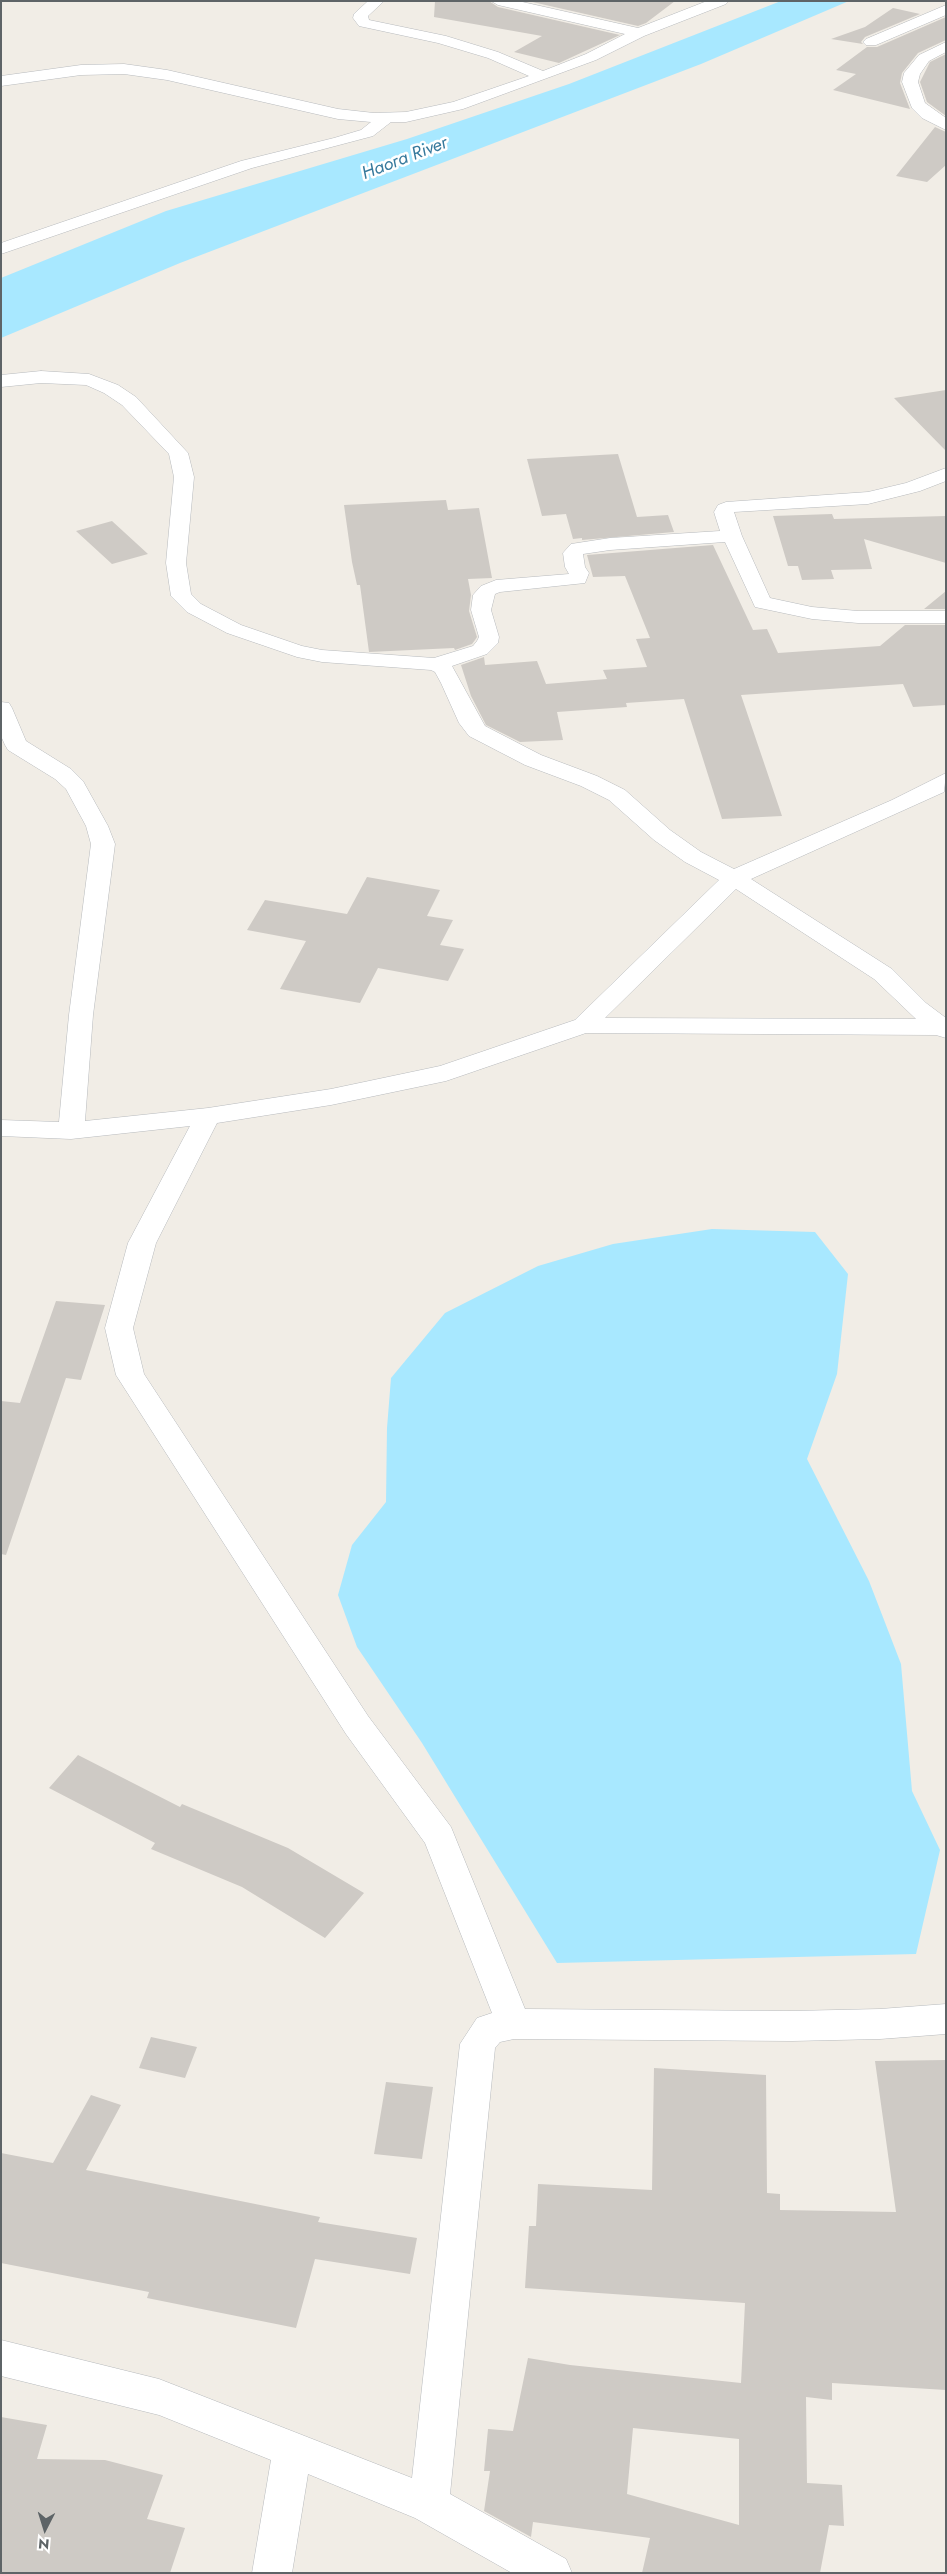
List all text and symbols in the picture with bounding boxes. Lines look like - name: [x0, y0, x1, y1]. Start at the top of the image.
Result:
- water label: Haora River: [359, 133, 451, 185]
- north arrow: [20, 2504, 70, 2554]
- text: N: [37, 2533, 50, 2554]

